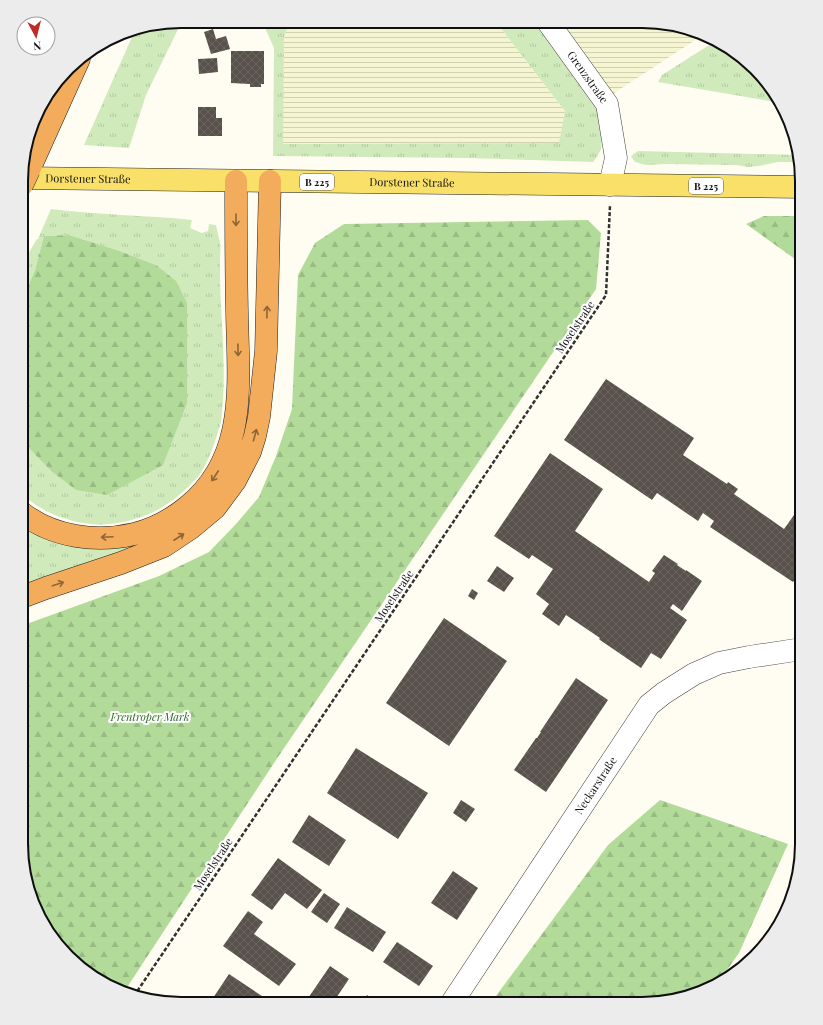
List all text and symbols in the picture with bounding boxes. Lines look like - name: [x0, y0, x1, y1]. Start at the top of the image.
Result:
- north arrow: [16, 16, 56, 56]
- text: N: [32, 38, 42, 54]
- street label: Grenzstraße: [564, 48, 612, 106]
- street label: Dorstener Straße: [45, 170, 131, 186]
- road number: B 225: [300, 174, 334, 190]
- street label: Dorstener Straße: [369, 174, 455, 190]
- road number: B 225: [689, 178, 723, 194]
- one-way arrow: [232, 213, 240, 226]
- street label: Moselstraße: [552, 297, 598, 356]
- one-way arrow: [263, 306, 270, 319]
- one-way arrow: [234, 343, 242, 356]
- one-way arrow: [251, 429, 259, 442]
- one-way arrow: [211, 470, 219, 481]
- one-way arrow: [173, 533, 184, 541]
- one-way arrow: [101, 534, 114, 541]
- street label: Moselstraße: [371, 566, 417, 625]
- one-way arrow: [51, 580, 64, 587]
- park label: Frentroper Mark: [110, 709, 190, 724]
- street label: Neckarstraße: [571, 753, 620, 817]
- street label: Moselstraße: [190, 834, 236, 893]

